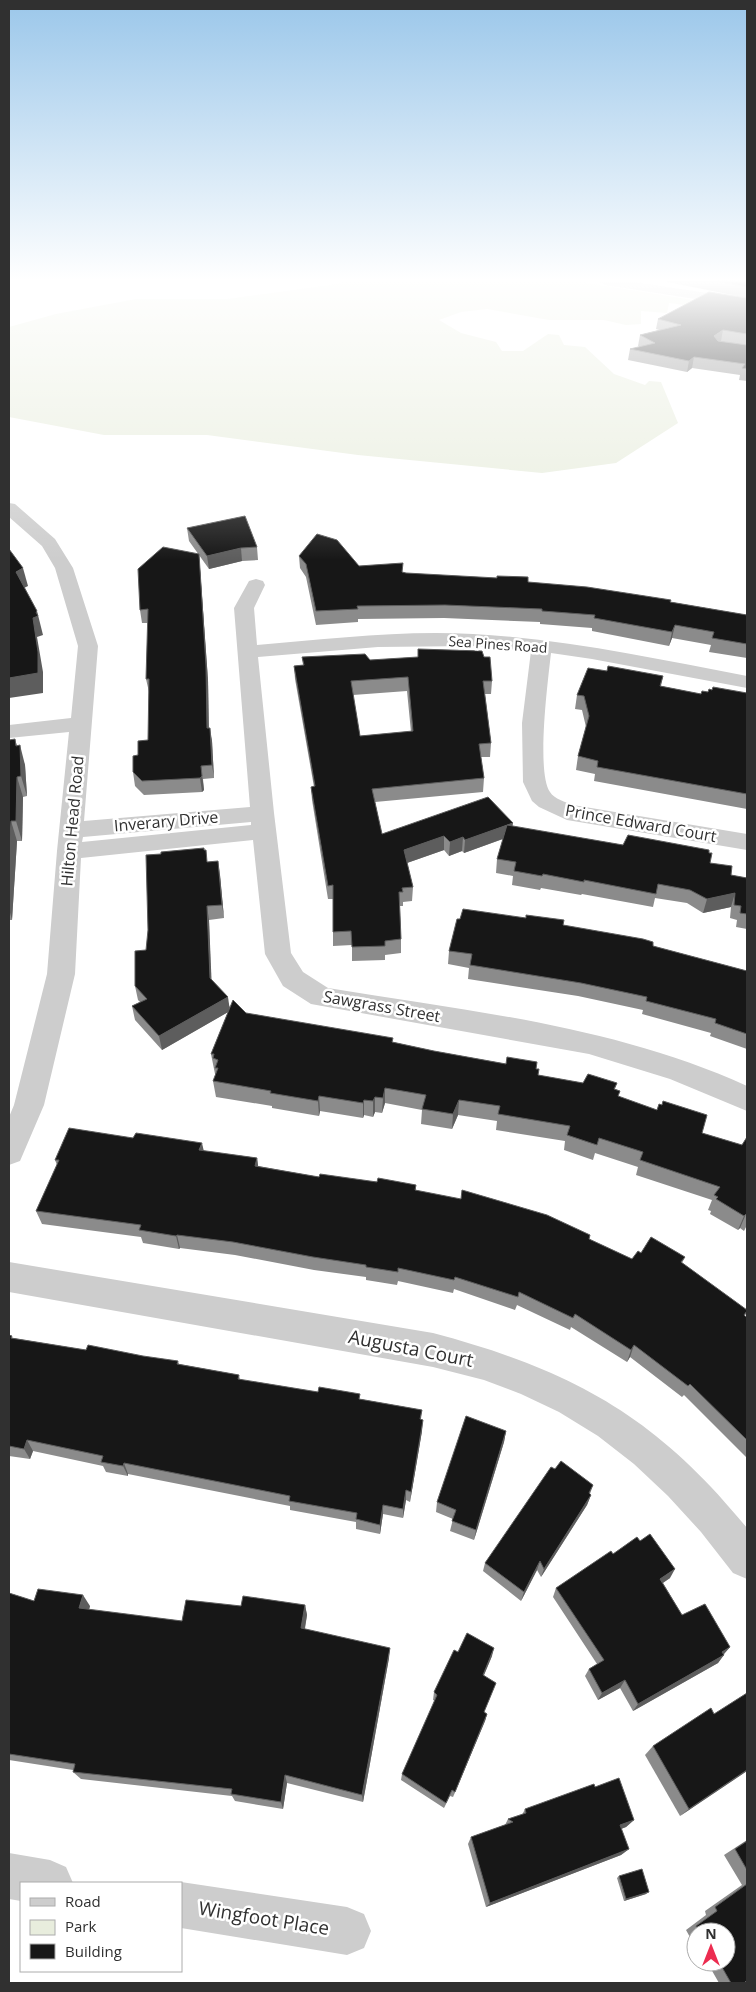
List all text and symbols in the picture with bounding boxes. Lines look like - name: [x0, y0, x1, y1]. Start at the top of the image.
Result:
- street label: Sea Pines Road: [448, 631, 548, 657]
- street label: Hilton Head Road: [55, 755, 89, 887]
- street label: Prince Edward Court: [564, 799, 719, 847]
- street label: Inverary Drive: [113, 805, 219, 837]
- street label: Sawgrass Street: [322, 985, 442, 1027]
- street label: Augusta Court: [346, 1323, 476, 1373]
- legend: [20, 1882, 182, 1972]
- text: Road: [65, 1891, 101, 1911]
- street label: Wingfoot Place: [197, 1895, 331, 1941]
- text: Park: [65, 1916, 96, 1936]
- north arrow: [686, 1922, 736, 1972]
- text: N: [705, 1924, 717, 1943]
- text: Building: [65, 1941, 122, 1961]

